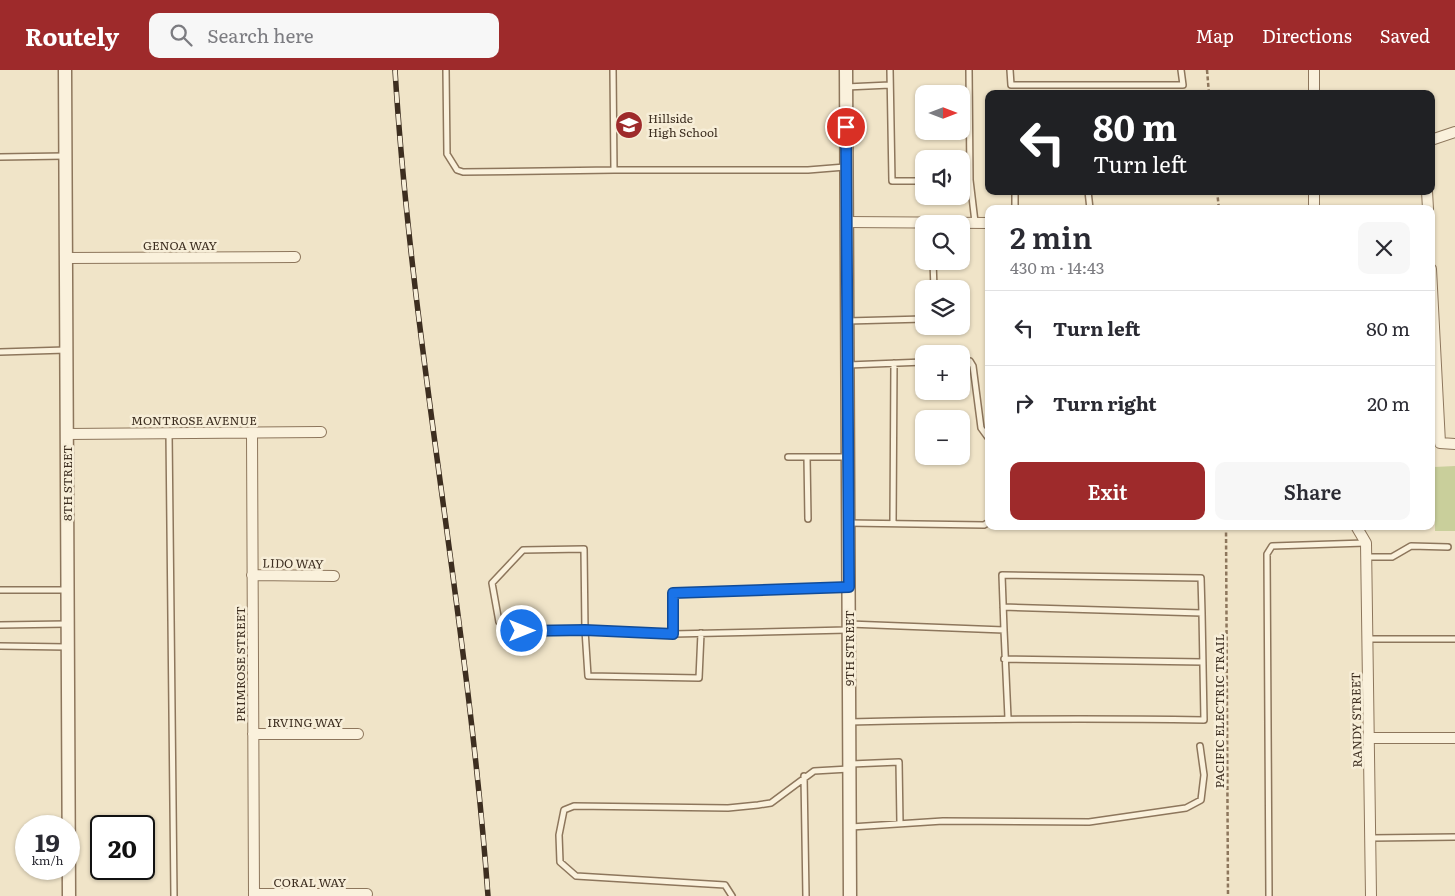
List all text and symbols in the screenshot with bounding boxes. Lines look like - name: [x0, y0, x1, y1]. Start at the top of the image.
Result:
- search box: [149, 13, 499, 58]
- text: Routely: [25, 18, 119, 53]
- icon: search: [167, 21, 195, 49]
- text: Search here: [207, 21, 314, 49]
- text: Map: [1196, 22, 1234, 49]
- text: Directions: [1262, 22, 1352, 49]
- text: Saved: [1380, 22, 1430, 49]
- north arrow: [915, 85, 970, 140]
- map controls: [915, 85, 970, 465]
- text: 80 m: [1093, 100, 1177, 152]
- pin: [825, 106, 867, 148]
- place label: Hillside High School: [648, 109, 718, 141]
- school or university icon: Hillside High School: [614, 110, 644, 140]
- icon: left: [1010, 110, 1075, 175]
- icon: arrive: [832, 113, 860, 141]
- text: Turn left: [1093, 147, 1187, 180]
- button: sound: [915, 150, 970, 205]
- text: 2 min: [1010, 214, 1092, 258]
- button: search: [915, 215, 970, 270]
- button: close: [1358, 222, 1410, 274]
- street label: GENOA WAY: [143, 236, 217, 254]
- text: 430 m · 14:43: [1010, 255, 1104, 279]
- button: layers: [915, 280, 970, 335]
- icon: left: [1010, 314, 1038, 342]
- text: Turn left: [1053, 314, 1140, 342]
- text: 80 m: [1366, 314, 1410, 342]
- button: +: [915, 345, 970, 400]
- icon: right: [1010, 389, 1038, 417]
- text: Turn right: [1053, 389, 1157, 417]
- text: 20 m: [1367, 389, 1410, 417]
- button: −: [915, 410, 970, 465]
- street label: MONTROSE AVENUE: [131, 411, 257, 429]
- street label: 8TH STREET: [58, 445, 76, 521]
- button: Exit: [1010, 462, 1205, 520]
- button: Share: [1215, 462, 1410, 520]
- street label: LIDO WAY: [262, 553, 324, 573]
- position arrow: [495, 604, 547, 656]
- street label: PRIMROSE STREET: [231, 606, 249, 722]
- street label: 9TH STREET: [840, 610, 858, 686]
- street label: PACIFIC ELECTRIC TRAIL: [1210, 634, 1228, 788]
- street label: RANDY STREET: [1346, 672, 1366, 768]
- street label: IRVING WAY: [267, 713, 343, 731]
- speed limit sign: 20: [90, 815, 155, 880]
- text: 19: [35, 823, 60, 860]
- text: km/h: [32, 851, 63, 869]
- street label: CORAL WAY: [274, 873, 347, 891]

